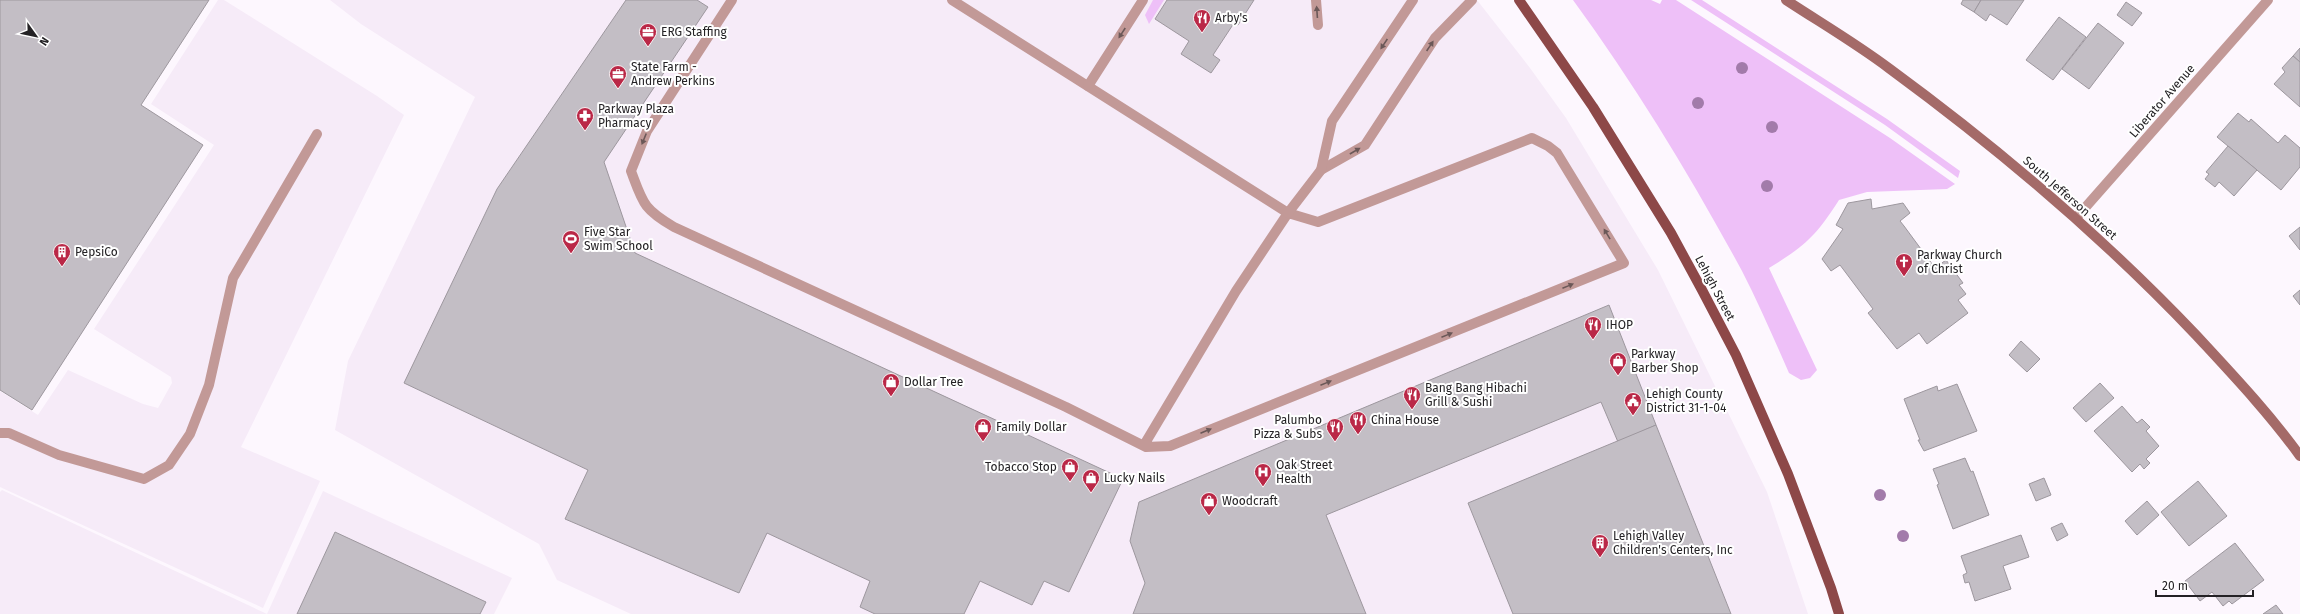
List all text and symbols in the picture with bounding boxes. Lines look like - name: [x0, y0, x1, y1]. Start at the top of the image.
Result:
- one-way arrow: [1313, 6, 1320, 18]
- restaurant icon: Arby's: [1192, 8, 1212, 33]
- place label: Arby's: [1215, 11, 1248, 25]
- north arrow: [16, 16, 56, 56]
- office icon: ERG Staffing: [638, 22, 658, 47]
- place label: ERG Staffing: [661, 25, 728, 39]
- one-way arrow: [1118, 28, 1126, 38]
- text: N: [37, 35, 51, 48]
- one-way arrow: [1380, 38, 1387, 50]
- one-way arrow: [1426, 41, 1434, 51]
- place label: State Farm - Andrew Perkins: [631, 60, 715, 88]
- street label: Liberator Avenue: [2126, 61, 2198, 141]
- office icon: State Farm - Andrew Perkins: [608, 64, 628, 89]
- place label: Parkway Plaza Pharmacy: [598, 102, 674, 130]
- pharmacy icon: Parkway Plaza Pharmacy: [575, 106, 595, 131]
- one-way arrow: [640, 134, 646, 146]
- one-way arrow: [1349, 148, 1361, 154]
- street label: South Jefferson Street: [2020, 153, 2120, 243]
- place label: Five Star Swim School: [584, 225, 653, 253]
- one-way arrow: [1603, 228, 1610, 240]
- sports icon: Five Star Swim School: [561, 229, 581, 254]
- building icon: PepsiCo: [52, 242, 72, 267]
- place label: PepsiCo: [75, 245, 118, 259]
- place label: Parkway Church of Christ: [1917, 248, 2002, 276]
- church icon: Parkway Church of Christ: [1894, 252, 1914, 277]
- street label: Lehigh Street: [1692, 253, 1738, 324]
- one-way arrow: [1562, 283, 1574, 289]
- restaurant icon: IHOP: [1583, 315, 1603, 340]
- place label: IHOP: [1606, 318, 1633, 332]
- one-way arrow: [1442, 331, 1454, 337]
- place label: Parkway Barber Shop: [1631, 347, 1699, 375]
- shop icon: Parkway Barber Shop: [1608, 351, 1628, 376]
- shop icon: Dollar Tree: [881, 372, 901, 397]
- place label: Dollar Tree: [904, 375, 963, 389]
- one-way arrow: [1321, 379, 1333, 385]
- place label: Bang Bang Hibachi Grill & Sushi: [1425, 381, 1527, 409]
- restaurant icon: Bang Bang Hibachi Grill & Sushi: [1402, 385, 1422, 410]
- place label: Lehigh County District 31-1-04: [1646, 387, 1727, 415]
- public building icon: Lehigh County District 31-1-04: [1623, 391, 1643, 416]
- restaurant icon: China House: [1348, 410, 1368, 435]
- place label: Palumbo Pizza & Subs: [1253, 413, 1322, 441]
- place label: China House: [1371, 413, 1439, 427]
- shop icon: Family Dollar: [973, 417, 993, 442]
- restaurant icon: Palumbo Pizza & Subs: [1325, 417, 1345, 442]
- place label: Family Dollar: [996, 420, 1067, 434]
- one-way arrow: [1200, 428, 1212, 434]
- shop icon: Tobacco Stop: [1060, 457, 1080, 482]
- place label: Oak Street Health: [1276, 458, 1333, 486]
- place label: Tobacco Stop: [985, 460, 1057, 474]
- hospital icon: Oak Street Health: [1253, 462, 1273, 487]
- shop icon: Lucky Nails: [1081, 468, 1101, 493]
- place label: Lucky Nails: [1104, 471, 1165, 485]
- shop icon: Woodcraft: [1199, 491, 1219, 516]
- place label: Woodcraft: [1222, 494, 1278, 508]
- place label: Lehigh Valley Children's Centers, Inc: [1613, 529, 1733, 557]
- building icon: Lehigh Valley Children's Centers, Inc: [1590, 533, 1610, 558]
- scale bar: [2156, 572, 2253, 598]
- text: 20 m: [2162, 579, 2188, 593]

